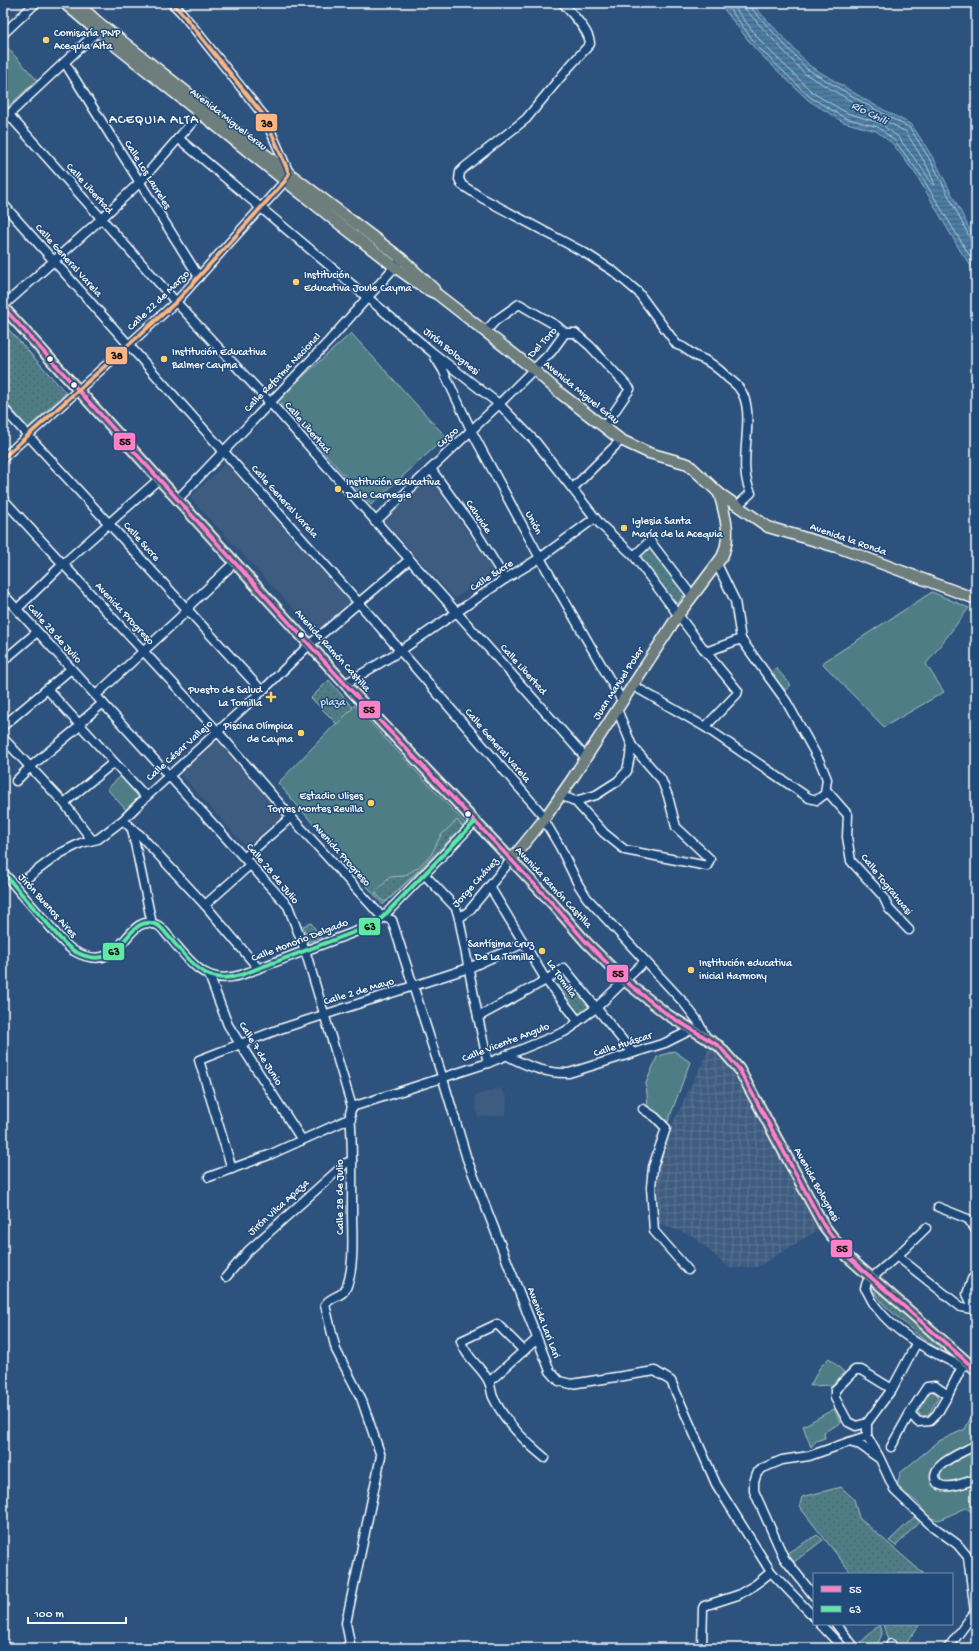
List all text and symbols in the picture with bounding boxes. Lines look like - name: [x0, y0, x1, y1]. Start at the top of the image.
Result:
- place label: Comisaría PNP Acequia Alta: [54, 28, 121, 53]
- marker: Comisaría PNP Acequia Alta: [41, 35, 51, 45]
- street label: Avenida Miguel Grau: [187, 86, 269, 154]
- water label: Río Chili: [849, 99, 891, 129]
- district label: ACEQUIA ALTA: [109, 113, 199, 128]
- line badge: 38: [255, 113, 278, 132]
- text: 38: [260, 119, 273, 131]
- street label: Calle Los Laureles: [121, 138, 173, 212]
- street label: Calle Libertad: [63, 161, 116, 218]
- street label: Calle General Varela: [32, 222, 105, 301]
- street label: Calle 22 de Marzo: [126, 268, 193, 334]
- place label: Institución Educativa Joule Cayma: [304, 270, 412, 295]
- marker: Institución Educativa Joule Cayma: [291, 277, 301, 287]
- street label: Del Toro: [525, 325, 560, 362]
- street label: Jirón Bolognesi: [421, 326, 481, 378]
- street label: Calle Reforma Nacional: [241, 330, 324, 415]
- line badge: 38: [105, 346, 128, 365]
- place label: Institución Educativa Balmer Cayma: [171, 347, 267, 372]
- text: 38: [110, 351, 123, 363]
- unlabelled marker: [45, 354, 55, 364]
- marker: Institución Educativa Balmer Cayma: [159, 354, 169, 364]
- street label: Avenida Miguel Grau: [541, 359, 621, 427]
- unlabelled marker: [69, 380, 79, 390]
- street label: Calle Libertad: [281, 400, 334, 457]
- street label: Cuzco: [435, 425, 462, 451]
- line badge: 55: [113, 432, 136, 451]
- text: 55: [119, 437, 131, 449]
- street label: Calle General Varela: [248, 463, 321, 542]
- place label: Institución Educativa Dale Carnegie: [345, 477, 441, 502]
- marker: Institución Educativa Dale Carnegie: [333, 484, 343, 494]
- street label: Cahuide: [462, 498, 494, 536]
- street label: Unión: [522, 509, 545, 537]
- place label: Iglesia Santa María de la Acequia: [632, 516, 724, 541]
- street label: Calle Sucre: [120, 520, 162, 564]
- street label: Avenida la Ronda: [808, 521, 889, 559]
- marker: Iglesia Santa María de la Acequia: [619, 523, 629, 533]
- street label: Calle Sucre: [468, 558, 516, 594]
- street label: Avenida Progreso: [92, 580, 156, 648]
- street label: Calle 28 de Julio: [24, 602, 84, 666]
- street label: Avenida Ramón Castilla: [292, 607, 373, 695]
- unlabelled marker: [296, 630, 306, 640]
- street label: Calle Libertad: [497, 642, 550, 699]
- street label: Juan Manuel Polar: [591, 645, 647, 722]
- place label: Puesto de Salud La Tomilla: [187, 685, 264, 710]
- marker: Puesto de Salud La Tomilla: [265, 691, 277, 703]
- park label: plaza: [320, 697, 346, 709]
- line badge: 55: [358, 700, 381, 719]
- text: 55: [363, 705, 375, 717]
- street label: Calle General Varela: [462, 707, 533, 786]
- street label: Calle César Vallejo: [144, 718, 216, 784]
- place label: Piscina Olímpica de Cayma: [223, 721, 294, 746]
- marker: Piscina Olímpica de Cayma: [296, 728, 306, 738]
- place label: Estadio Ulises Torres Montes Revilla: [267, 791, 364, 816]
- marker: Estadio Ulises Torres Montes Revilla: [366, 798, 376, 808]
- unlabelled marker: [463, 809, 473, 819]
- street label: Avenida Progreso: [309, 821, 373, 889]
- street label: Calle 28 de Julio: [243, 841, 301, 907]
- street label: Avenida Ramón Castilla: [512, 845, 594, 932]
- street label: Calle Tograhuasi: [858, 852, 914, 918]
- street label: Jorge Chávez: [450, 855, 502, 911]
- street label: Jirón Buenos Aires: [15, 871, 80, 941]
- street label: Calle Honorio Delgado: [250, 917, 350, 965]
- line badge: 63: [358, 917, 381, 936]
- text: 63: [364, 922, 376, 934]
- place label: Santísima Cruz De La Tomilla: [468, 939, 535, 964]
- line badge: 63: [102, 942, 125, 961]
- marker: Santísima Cruz De La Tomilla: [537, 946, 547, 956]
- text: 63: [108, 947, 120, 959]
- street label: La Tomilla: [544, 958, 579, 1001]
- place label: Institución educativa inicial Harmony: [699, 958, 793, 983]
- line badge: 55: [606, 964, 629, 983]
- marker: Institución educativa inicial Harmony: [686, 965, 696, 975]
- text: 55: [612, 969, 624, 981]
- street label: Calle 2 de Mayo: [322, 976, 396, 1008]
- street label: Calle 7 de Junio: [236, 1020, 284, 1088]
- street label: Calle Vicente Angulo: [461, 1021, 552, 1065]
- street label: Calle Huáscar: [592, 1030, 655, 1060]
- street label: Avenida Bolognesi: [791, 1146, 841, 1224]
- street label: Calle 28 de Julio: [335, 1159, 347, 1235]
- street label: Jirón Vilca Apaza: [246, 1177, 313, 1239]
- line badge: 55: [830, 1239, 853, 1258]
- text: 55: [836, 1244, 848, 1256]
- street label: Avenida Lari Lari: [524, 1286, 562, 1360]
- legend: [813, 1573, 953, 1625]
- text: 55: [849, 1584, 862, 1598]
- scale bar: [28, 1599, 126, 1625]
- text: 63: [849, 1604, 861, 1618]
- text: 100 m: [33, 1608, 64, 1622]

